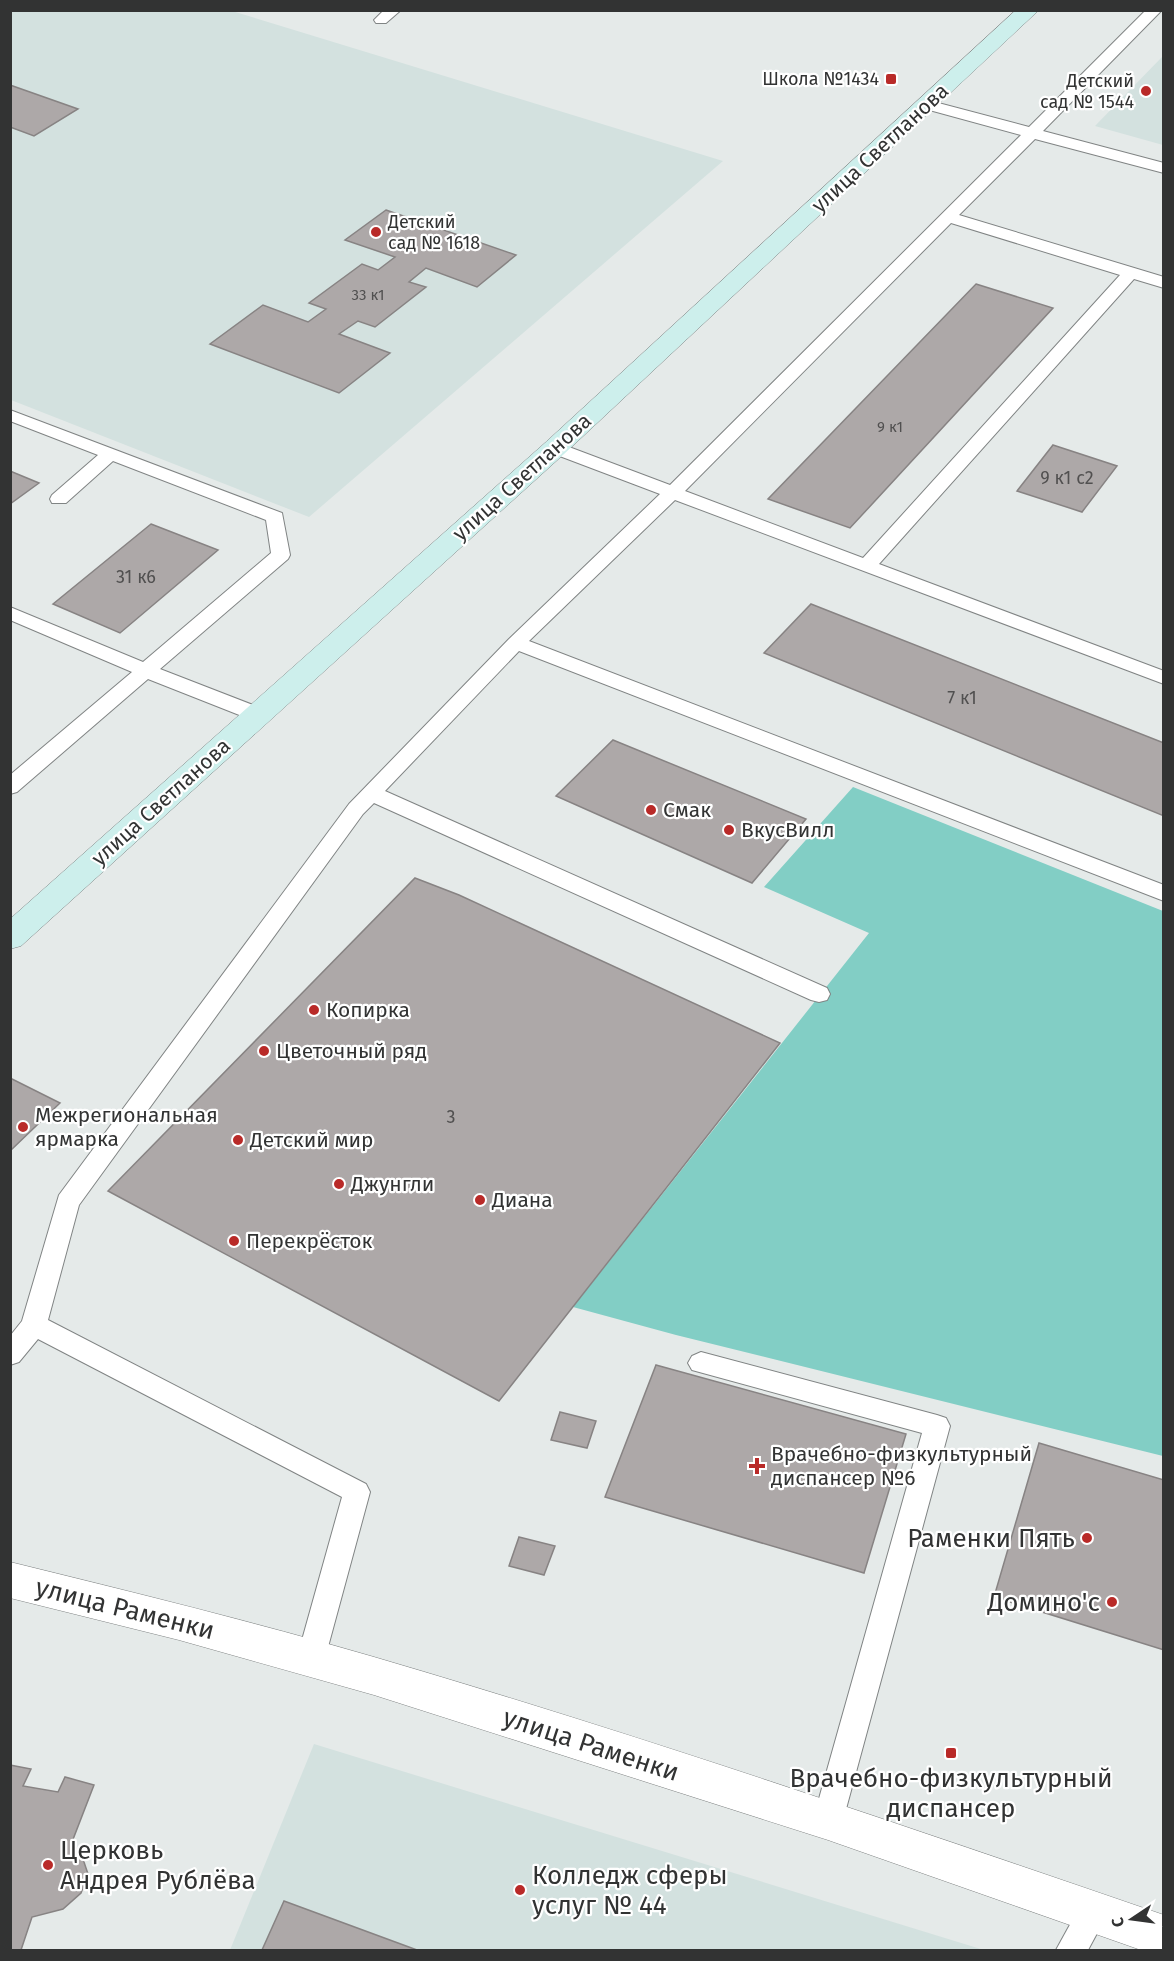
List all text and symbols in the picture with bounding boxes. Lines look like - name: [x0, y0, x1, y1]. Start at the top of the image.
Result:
- place label: Школа №1434: [762, 68, 879, 90]
- place label: Детский сад № 1544: [1040, 70, 1134, 113]
- marker: Школа №1434: [884, 72, 898, 86]
- street label: улица Светланова: [806, 78, 954, 218]
- marker: Детский сад № 1544: [1139, 84, 1153, 98]
- place label: Детский сад № 1618: [387, 211, 480, 254]
- marker: Детский сад № 1618: [369, 225, 383, 239]
- house number: 33 к1: [351, 286, 385, 304]
- street label: улица Светланова: [447, 408, 597, 546]
- house number: 9 к1: [877, 418, 903, 436]
- house number: 9 к1 с2: [1040, 467, 1094, 489]
- house number: 31 к6: [116, 566, 156, 588]
- house number: 7 к1: [947, 687, 977, 709]
- street label: улица Светланова: [86, 733, 236, 871]
- place label: Смак: [663, 797, 711, 823]
- marker: Смак: [644, 803, 658, 817]
- place label: ВкусВилл: [741, 817, 835, 843]
- marker: ВкусВилл: [722, 823, 736, 837]
- place label: Копирка: [326, 997, 410, 1023]
- marker: Копирка: [307, 1003, 321, 1017]
- place label: Цветочный ряд: [276, 1038, 427, 1064]
- marker: Цветочный ряд: [257, 1044, 271, 1058]
- place label: Межрегиональная ярмарка: [35, 1102, 218, 1152]
- house number: 3: [447, 1106, 455, 1128]
- marker: Межрегиональная ярмарка: [16, 1120, 30, 1134]
- place label: Детский мир: [249, 1127, 374, 1153]
- marker: Детский мир: [231, 1133, 245, 1147]
- place label: Джунгли: [350, 1171, 434, 1197]
- marker: Джунгли: [332, 1177, 346, 1191]
- place label: Диана: [491, 1187, 553, 1213]
- marker: Диана: [473, 1193, 487, 1207]
- place label: Перекрёсток: [246, 1228, 373, 1254]
- marker: Перекрёсток: [227, 1234, 241, 1248]
- place label: Врачебно-физкультурный диспансер №6: [771, 1441, 1032, 1491]
- marker: Врачебно-физкультурный диспансер №6: [748, 1457, 766, 1475]
- place label: Раменки Пять: [907, 1523, 1075, 1554]
- marker: Раменки Пять: [1080, 1531, 1094, 1545]
- street label: улица Раменки: [32, 1572, 218, 1646]
- place label: Домино'c: [986, 1587, 1100, 1618]
- marker: Домино'c: [1105, 1595, 1119, 1609]
- street label: улица Раменки: [499, 1702, 683, 1788]
- marker: Врачебно-физкультурный диспансер: [944, 1746, 958, 1760]
- place label: Врачебно-физкультурный диспансер: [789, 1763, 1113, 1824]
- place label: Церковь Андрея Рублёва: [60, 1835, 256, 1896]
- marker: Церковь Андрея Рублёва: [41, 1858, 55, 1872]
- place label: Колледж сферы услуг № 44: [532, 1860, 728, 1921]
- marker: Колледж сферы услуг № 44: [513, 1883, 527, 1897]
- north arrow: [1102, 1889, 1162, 1949]
- text: С: [1107, 1915, 1128, 1929]

